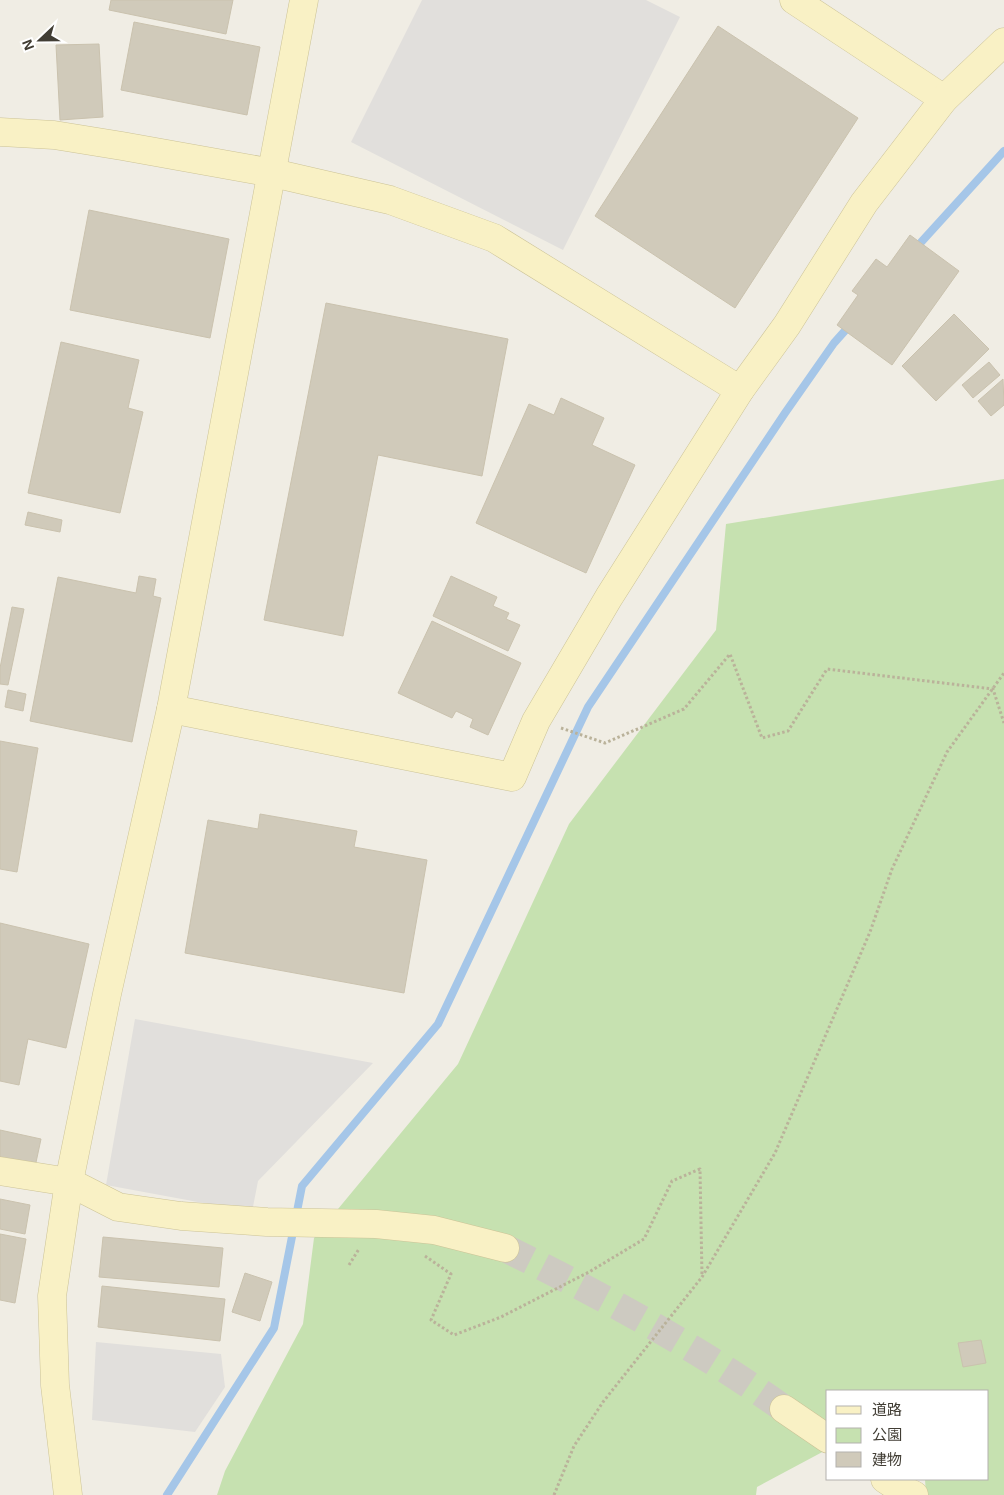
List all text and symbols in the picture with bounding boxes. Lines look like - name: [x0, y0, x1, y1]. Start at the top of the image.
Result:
- north arrow: [15, 15, 65, 65]
- text: N: [19, 37, 37, 53]
- legend: [826, 1390, 989, 1480]
- text: 道路: [872, 1401, 902, 1418]
- text: 公園: [872, 1426, 902, 1443]
- text: 建物: [872, 1451, 902, 1468]

